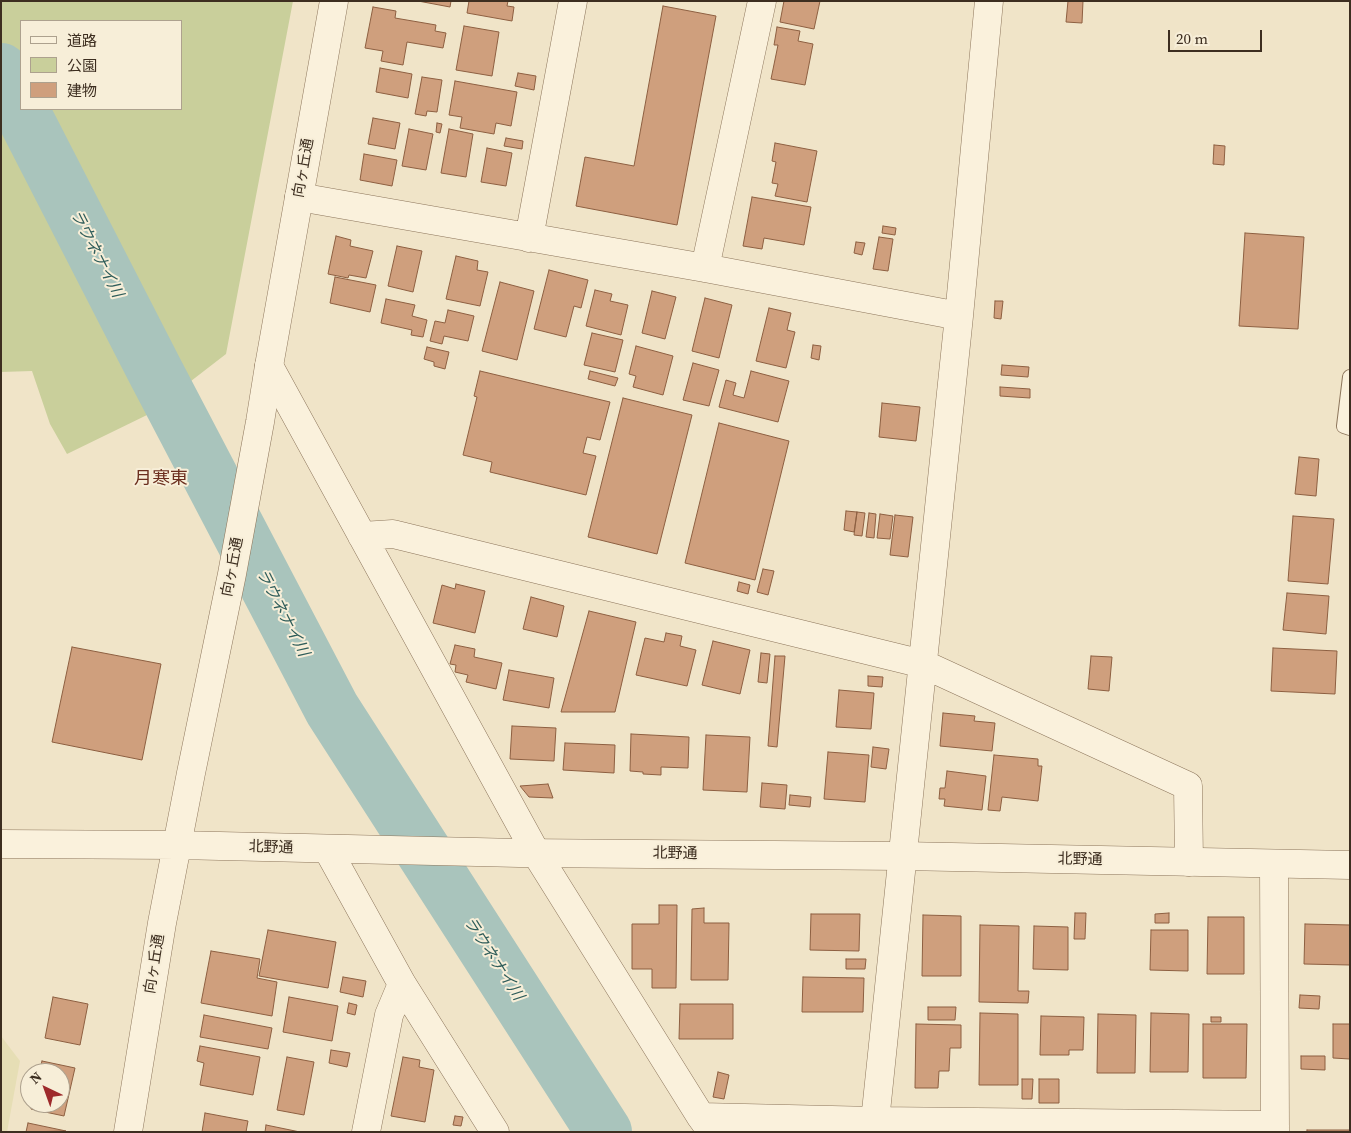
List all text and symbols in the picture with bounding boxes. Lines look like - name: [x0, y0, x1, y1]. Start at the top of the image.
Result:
- legend: [20, 20, 182, 110]
- scale bar: [1171, 20, 1265, 52]
- text: 20 m: [1176, 28, 1208, 49]
- text: 道路: [67, 30, 97, 51]
- text: 公園: [67, 55, 97, 76]
- text: 建物: [67, 80, 97, 101]
- street label: 向ヶ丘通: [290, 137, 318, 199]
- water label: ラウネナイ川: [66, 207, 126, 301]
- district label: 月寒東: [134, 468, 188, 490]
- street label: 向ヶ丘通: [218, 536, 248, 598]
- water label: ラウネナイ川: [252, 566, 312, 660]
- street label: 北野通: [248, 838, 294, 858]
- street label: 北野通: [652, 845, 698, 863]
- street label: 北野通: [1057, 851, 1103, 869]
- water label: ラウネナイ川: [459, 914, 527, 1004]
- street label: 向ヶ丘通: [141, 933, 169, 995]
- north arrow: [20, 1063, 70, 1113]
- text: N: [25, 1067, 46, 1088]

